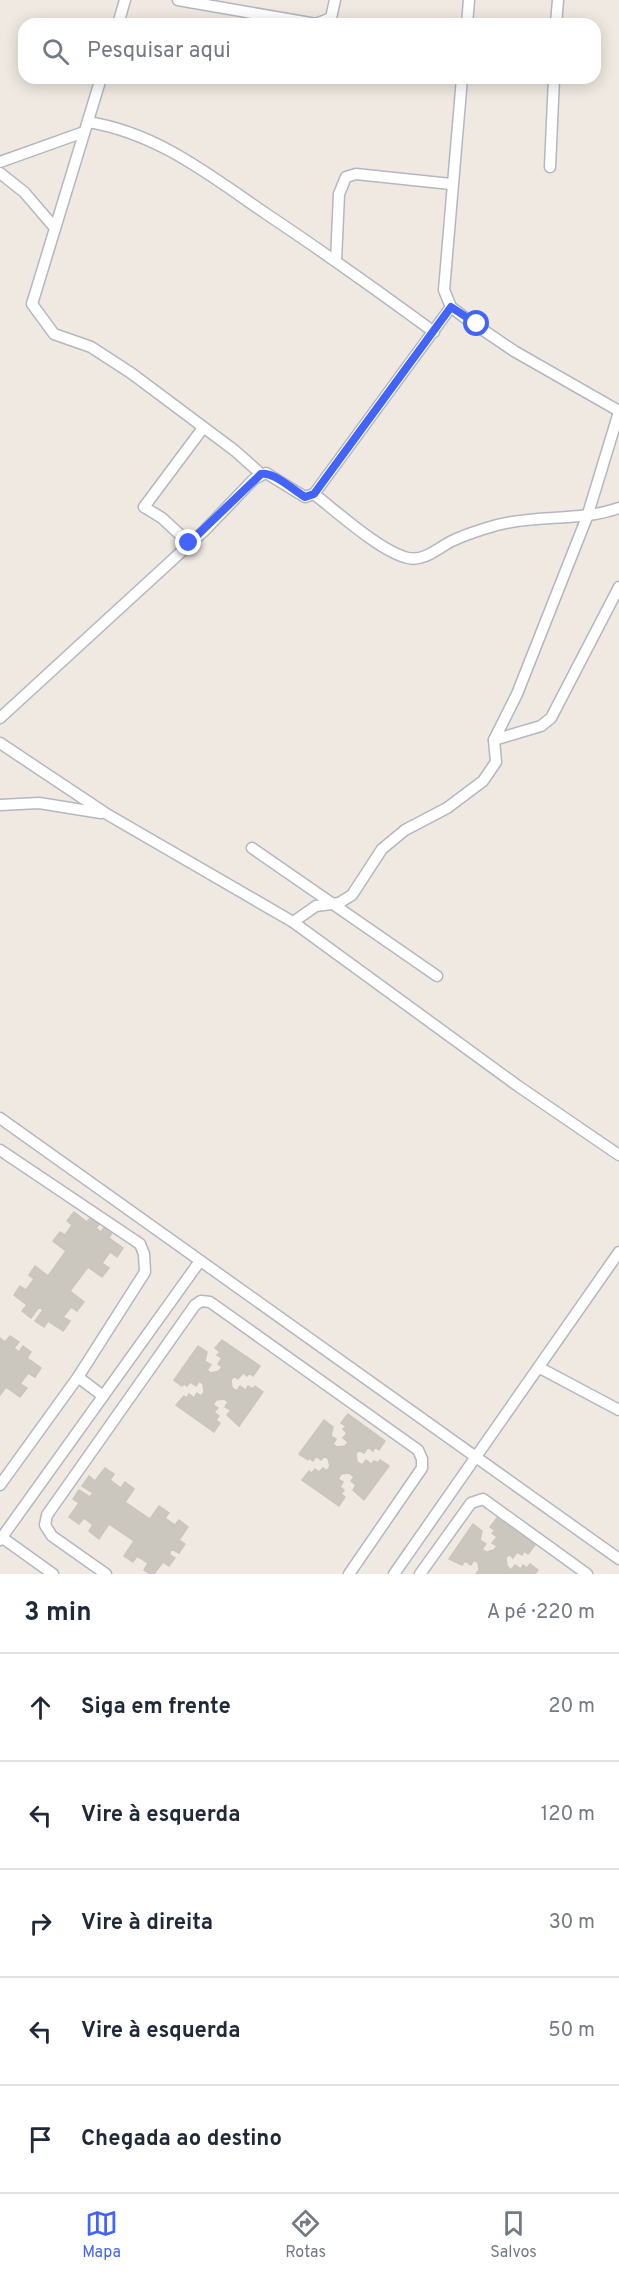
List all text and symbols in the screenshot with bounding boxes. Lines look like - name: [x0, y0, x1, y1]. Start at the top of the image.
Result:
- search box: [18, 18, 601, 84]
- icon: search: [39, 35, 72, 68]
- text: Pesquisar aqui: [87, 38, 231, 65]
- route start: [463, 310, 489, 336]
- route end: [175, 529, 201, 555]
- text: 3 min: [24, 1597, 92, 1630]
- text: A pé · 220 m: [487, 1600, 595, 1626]
- icon: ahead: [24, 1691, 57, 1724]
- text: Siga em frente: [81, 1694, 231, 1721]
- text: 20 m: [548, 1694, 595, 1720]
- icon: left: [24, 1799, 57, 1832]
- text: Vire à esquerda: [81, 1802, 240, 1829]
- text: 120 m: [541, 1802, 595, 1828]
- icon: right: [24, 1907, 57, 1940]
- text: Vire à direita: [81, 1910, 213, 1937]
- text: 30 m: [549, 1910, 595, 1936]
- icon: left: [24, 2015, 57, 2048]
- text: Vire à esquerda: [81, 2018, 240, 2045]
- text: 50 m: [548, 2018, 595, 2044]
- icon: arrive: [24, 2123, 57, 2156]
- text: Chegada ao destino: [81, 2126, 282, 2153]
- tab: Mapa: [82, 2207, 121, 2263]
- tab: Rotas: [285, 2207, 326, 2263]
- tab: Salvos: [490, 2207, 537, 2263]

